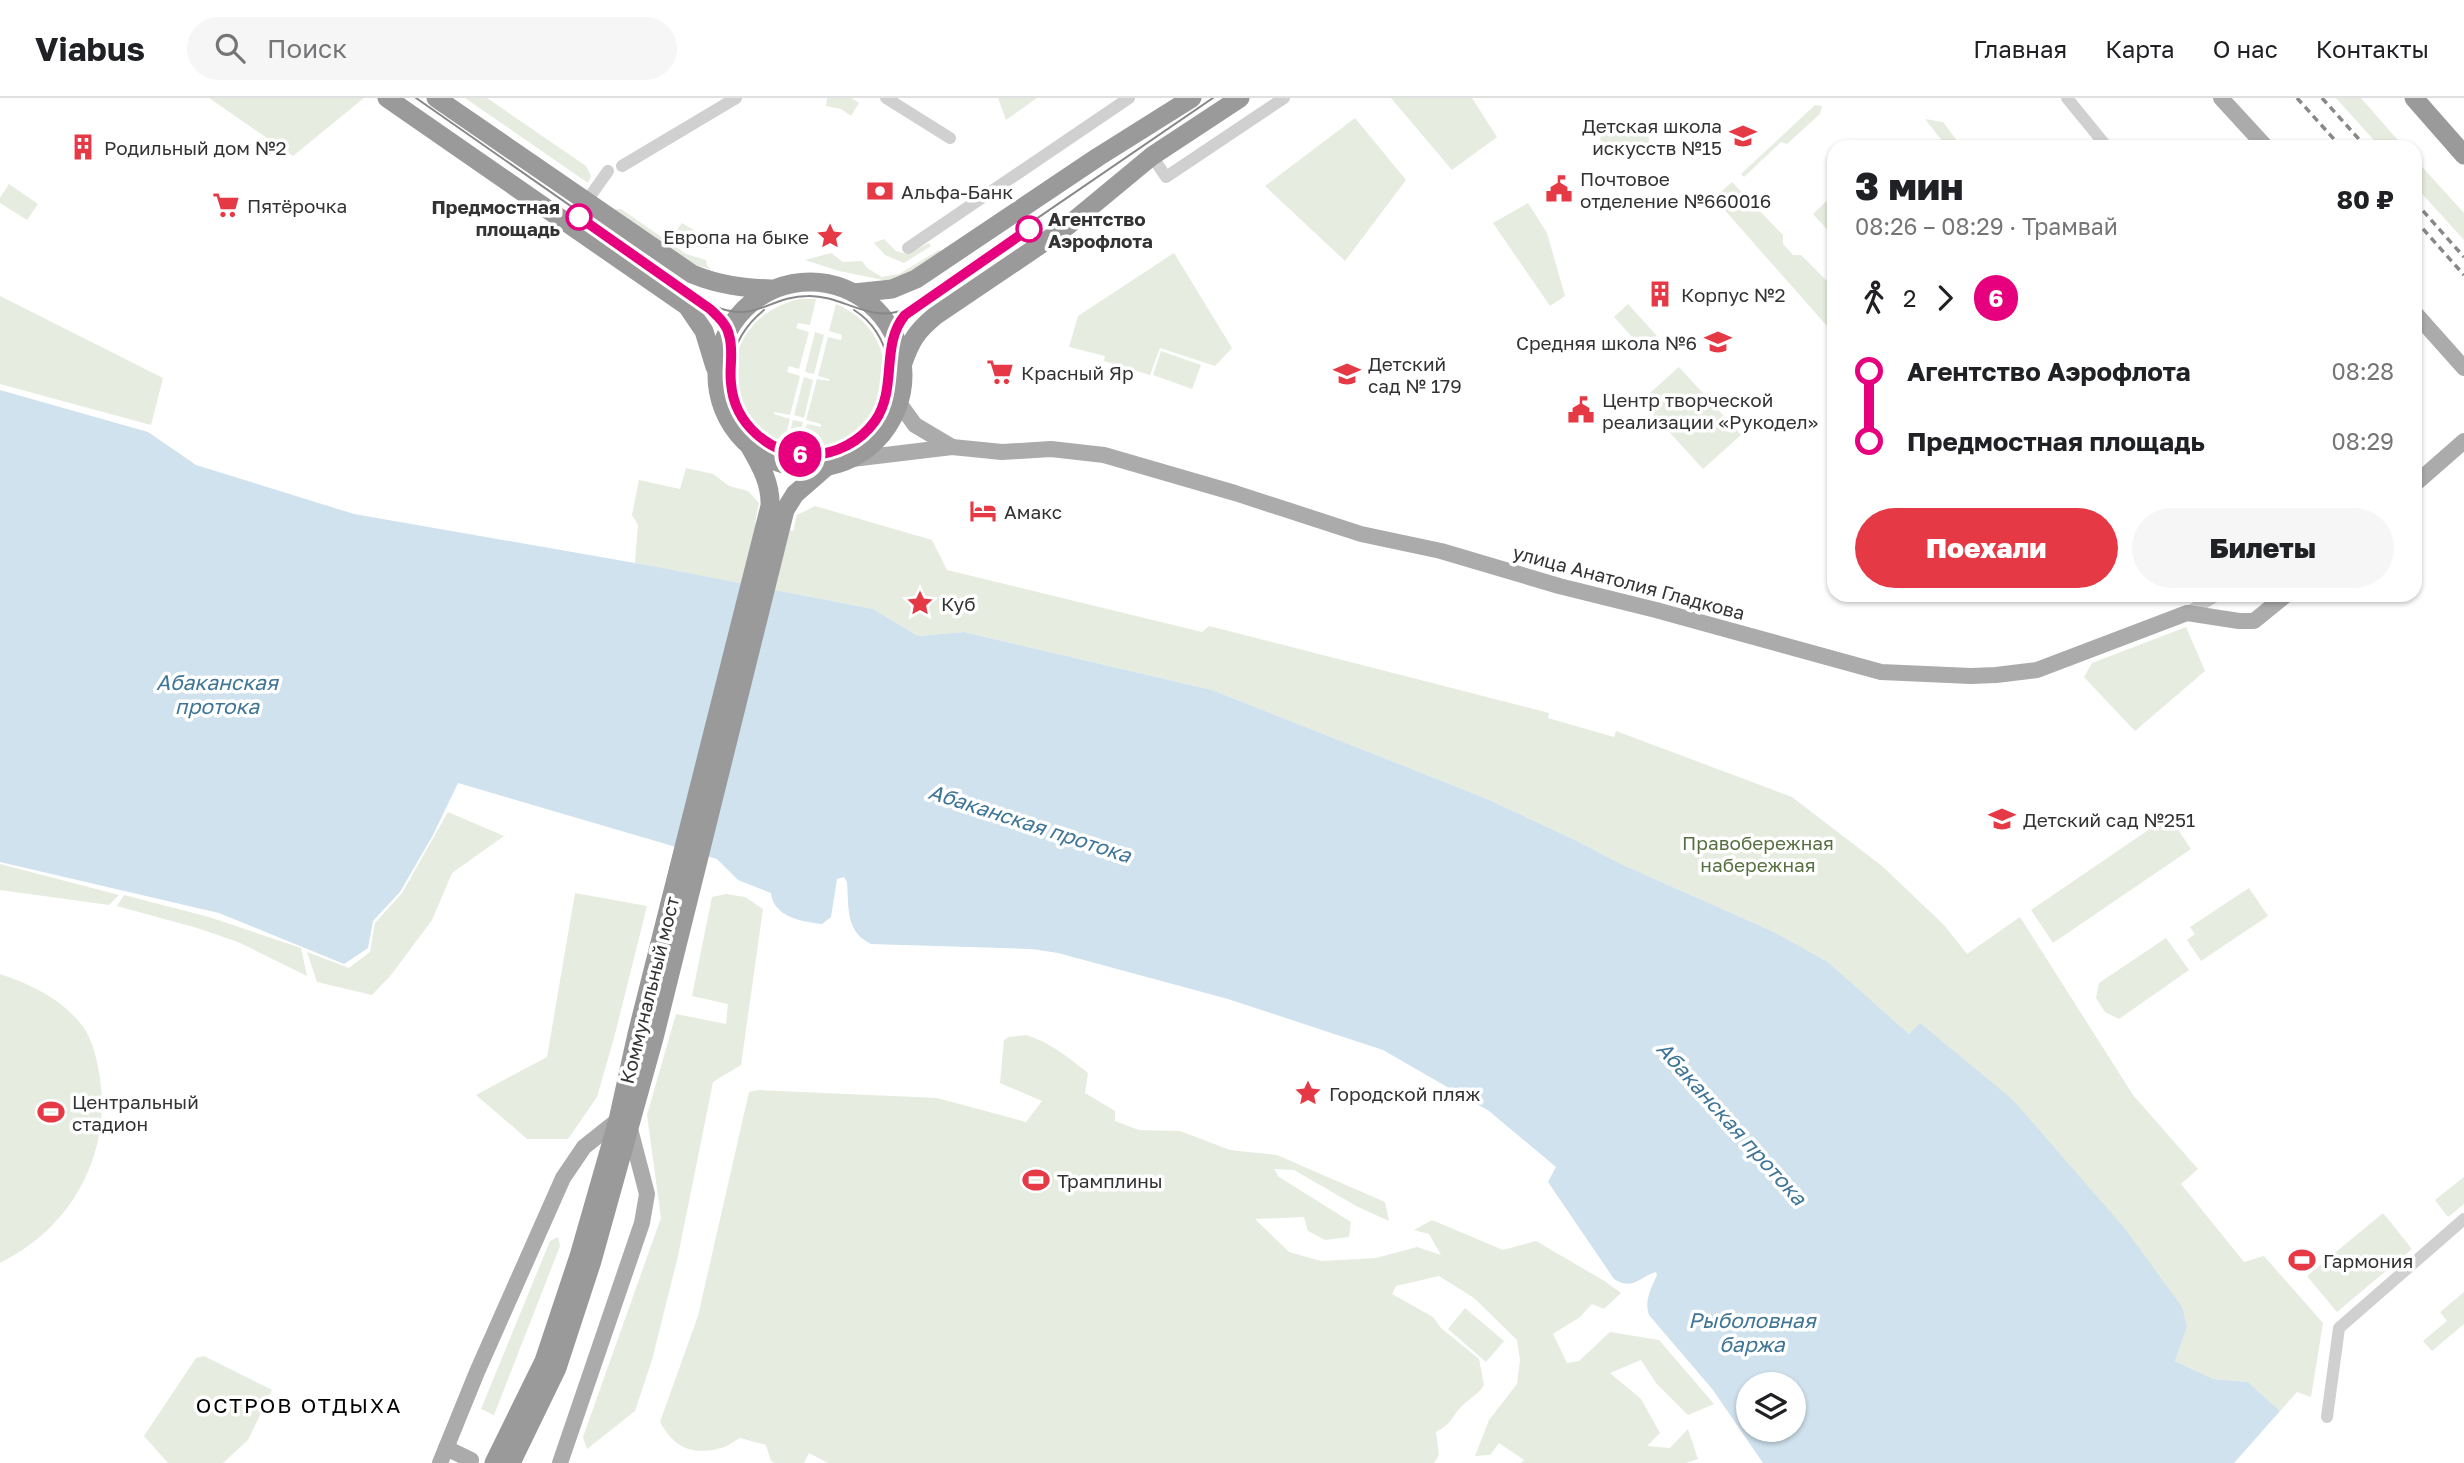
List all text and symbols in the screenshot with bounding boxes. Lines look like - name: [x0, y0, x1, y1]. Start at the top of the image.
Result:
- search box: [187, 17, 677, 80]
- text: Viabus: [35, 29, 145, 68]
- icon: search: [211, 29, 249, 67]
- text: Поиск: [267, 33, 347, 64]
- text: Главная: [1973, 34, 2067, 63]
- text: Карта: [2105, 34, 2175, 63]
- text: О нас: [2213, 34, 2278, 63]
- text: Контакты: [2316, 34, 2429, 63]
- place label: Детская школа искусств №15: [1582, 114, 1722, 159]
- school or university icon: Детская школа искусств №15: [1728, 121, 1758, 151]
- building icon: Родильный дом №2: [68, 132, 98, 162]
- place label: Родильный дом №2: [104, 136, 287, 159]
- text: 3 мин: [1855, 163, 1964, 208]
- place label: Почтовое отделение №660016: [1580, 167, 1771, 212]
- public building icon: Почтовое отделение №660016: [1544, 174, 1574, 204]
- bank icon: Альфа-Банк: [865, 176, 895, 206]
- place label: Альфа-Банк: [901, 180, 1013, 203]
- text: 80 ₽: [2336, 184, 2394, 215]
- supermarket icon: Пятёрочка: [211, 190, 241, 220]
- place label: Пятёрочка: [247, 194, 347, 217]
- place label: Предмостная площадь: [431, 195, 561, 240]
- marker: Предмостная площадь: [566, 204, 592, 230]
- place label: Агентство Аэрофлота: [1048, 207, 1153, 252]
- text: 08:26 – 08:29 · Трамвай: [1855, 212, 2118, 240]
- marker: Агентство Аэрофлота: [1016, 216, 1042, 242]
- place icon: Европа на быке: [815, 221, 845, 251]
- place label: Европа на быке: [663, 225, 809, 248]
- building icon: Корпус №2: [1645, 279, 1675, 309]
- icon: walk: [1855, 279, 1893, 317]
- icon: forward: [1926, 279, 1964, 317]
- place label: Корпус №2: [1681, 283, 1786, 306]
- text: 6: [1988, 283, 2004, 312]
- text: 2: [1903, 284, 1916, 312]
- school or university icon: Средняя школа №6: [1703, 327, 1733, 357]
- place label: Средняя школа №6: [1516, 331, 1697, 354]
- place label: Детский сад № 179: [1368, 352, 1462, 397]
- text: Агентство Аэрофлота: [1907, 356, 2191, 387]
- supermarket icon: Красный Яр: [985, 357, 1015, 387]
- text: 08:28: [2331, 357, 2394, 385]
- school or university icon: Детский сад № 179: [1332, 359, 1362, 389]
- place label: Красный Яр: [1021, 361, 1134, 384]
- place label: Центр творческой реализации «Рукодел»: [1602, 388, 1818, 433]
- public building icon: Центр творческой реализации «Рукодел»: [1566, 395, 1596, 425]
- text: Предмостная площадь: [1907, 426, 2205, 457]
- text: 08:29: [2332, 427, 2394, 455]
- line badge: 6: [777, 431, 823, 477]
- text: 6: [792, 439, 808, 468]
- hotel icon: Амакс: [968, 496, 998, 526]
- place label: Амакс: [1004, 500, 1062, 523]
- button: Поехали: [1855, 508, 2118, 588]
- button: Билеты: [2132, 508, 2394, 588]
- street label: улица Анатолия Гладкова: [1510, 540, 1748, 624]
- place icon: Куб: [905, 588, 935, 618]
- place label: Куб: [941, 592, 976, 615]
- water label: Абаканская протока: [156, 669, 280, 719]
- water label: Абаканская протока: [925, 778, 1136, 868]
- school or university icon: Детский сад №251: [1987, 804, 2017, 834]
- place label: Детский сад №251: [2023, 808, 2195, 831]
- park label: Правобережная набережная: [1682, 831, 1834, 876]
- street label: Коммунальный мост: [615, 894, 683, 1086]
- water label: Абаканская протока: [1652, 1036, 1813, 1211]
- place icon: Городской пляж: [1293, 1078, 1323, 1108]
- place label: Городской пляж: [1329, 1082, 1481, 1105]
- place label: Центральный стадион: [72, 1090, 199, 1135]
- sports icon: Центральный стадион: [36, 1097, 66, 1127]
- sports icon: Трамплины: [1021, 1165, 1051, 1195]
- place label: Трамплины: [1057, 1169, 1163, 1192]
- sports icon: Гармония: [2287, 1245, 2317, 1275]
- place label: Гармония: [2323, 1249, 2413, 1272]
- water label: Рыболовная баржа: [1688, 1307, 1818, 1357]
- map controls: [1736, 1372, 1806, 1442]
- button: layers: [1736, 1372, 1806, 1442]
- district label: ОСТРОВ ОТДЫХА: [196, 1392, 402, 1418]

